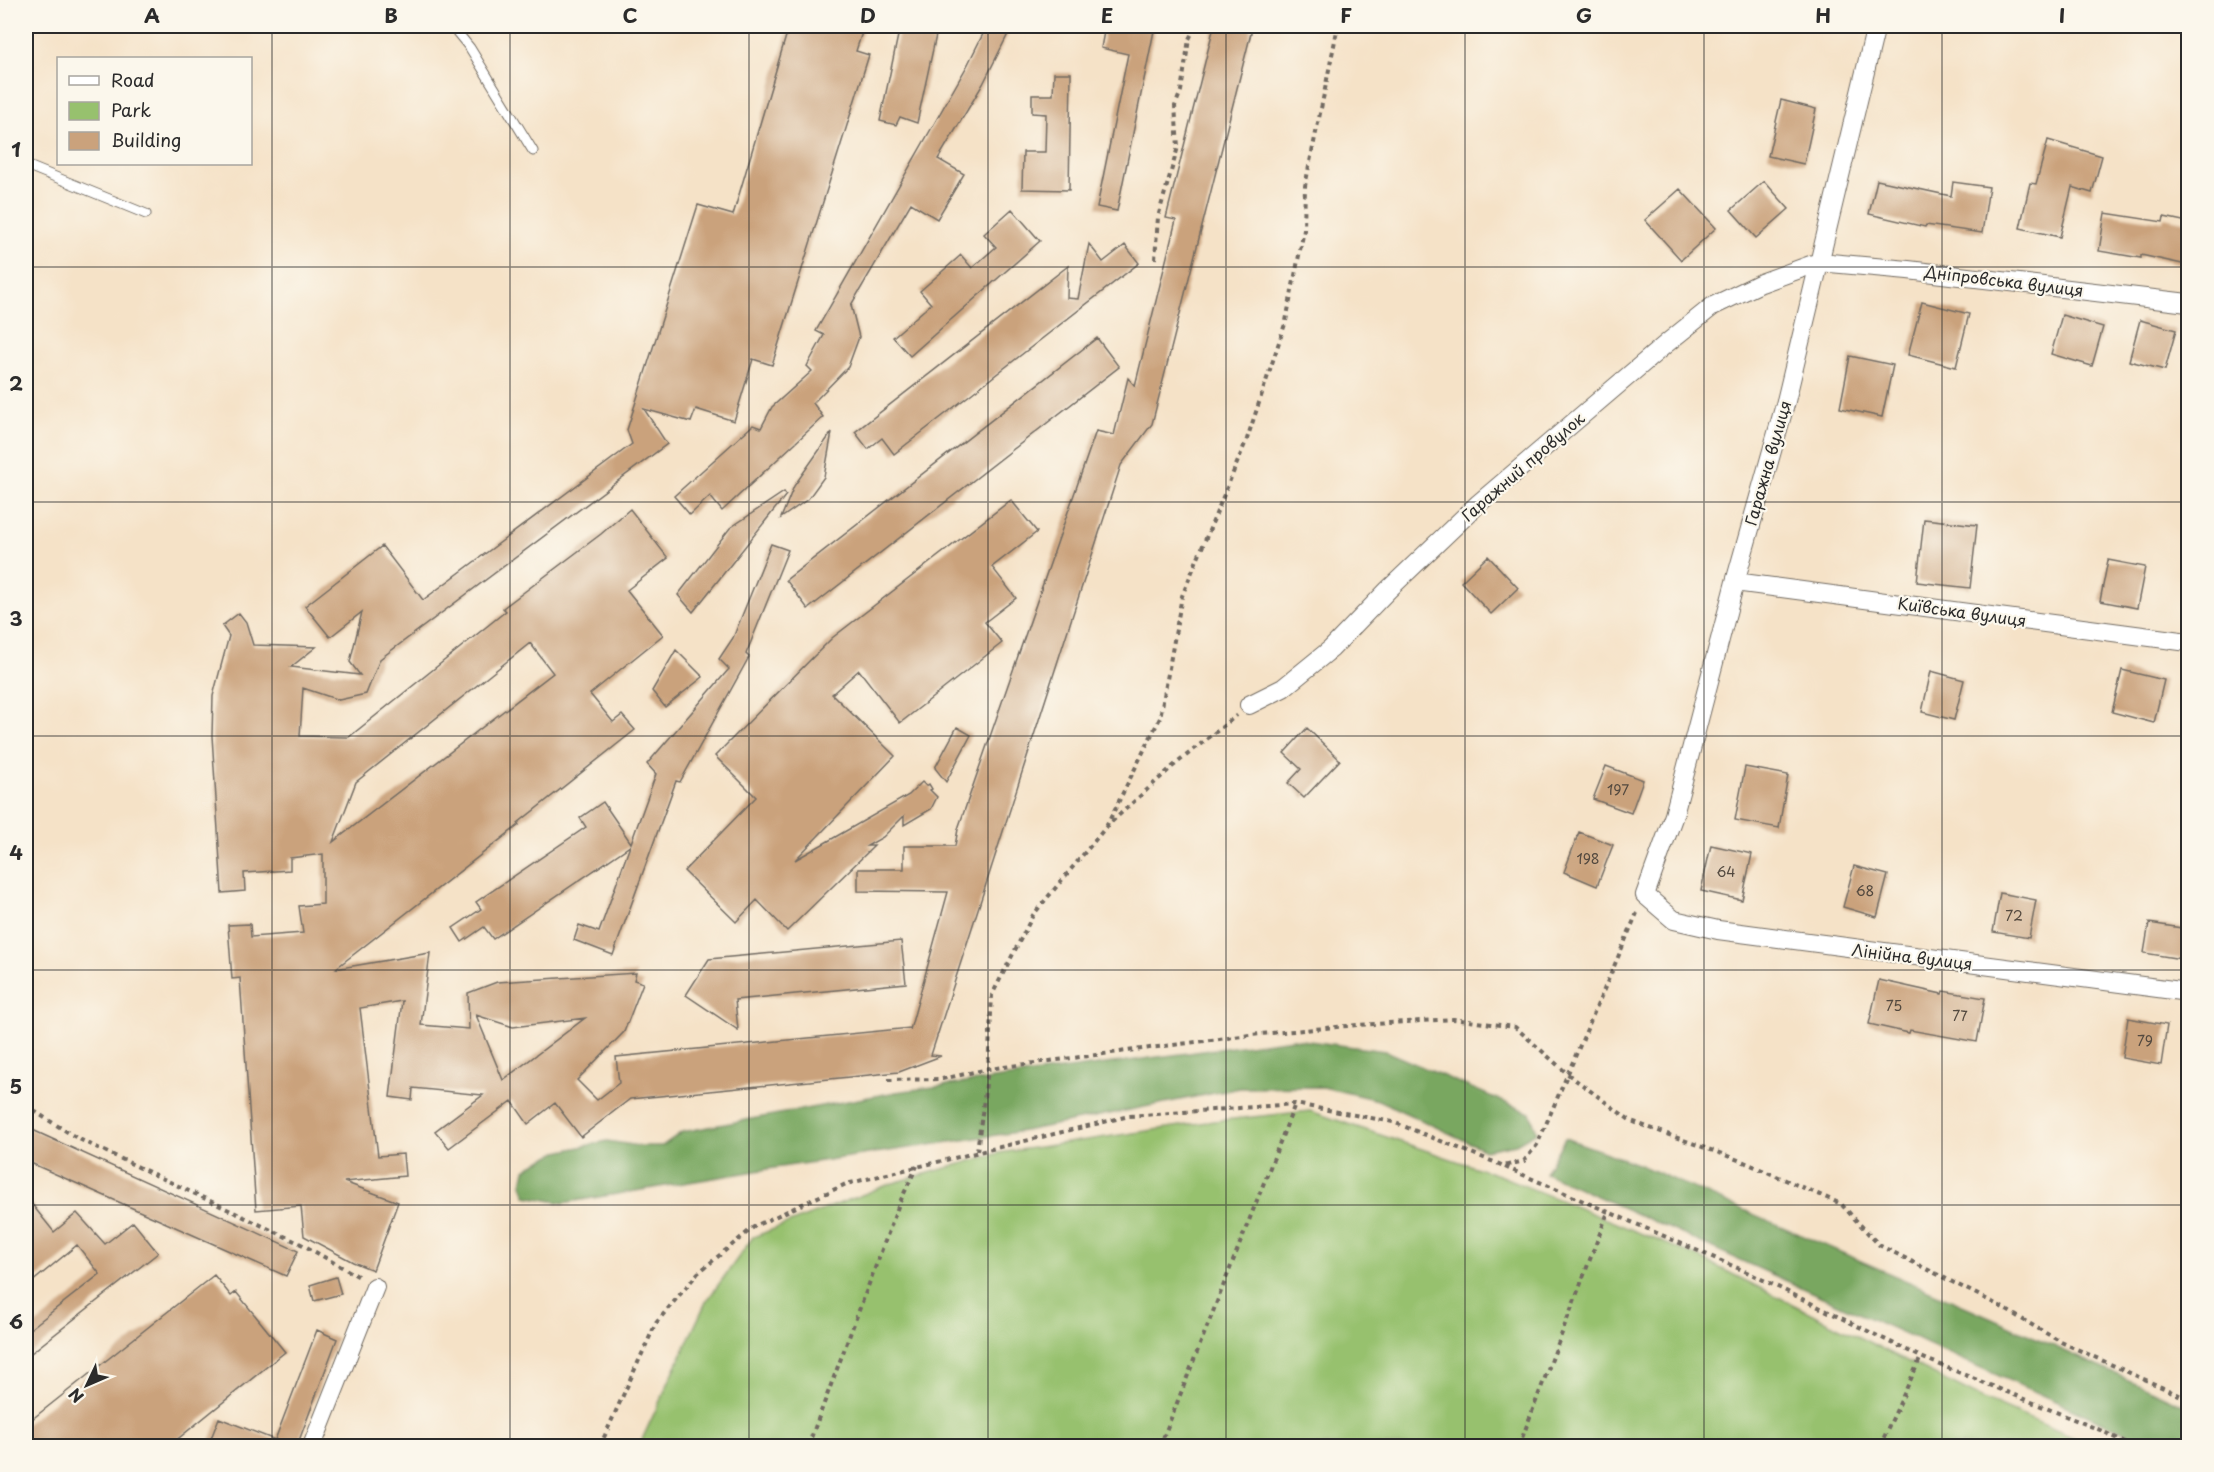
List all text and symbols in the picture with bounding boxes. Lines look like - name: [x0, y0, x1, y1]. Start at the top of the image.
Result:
- text: A: [144, 0, 160, 30]
- text: B: [384, 0, 398, 30]
- text: C: [622, 0, 638, 30]
- text: D: [860, 0, 876, 30]
- text: E: [1101, 0, 1113, 30]
- text: F: [1340, 0, 1352, 30]
- text: G: [1576, 0, 1592, 30]
- text: H: [1815, 0, 1831, 30]
- text: I: [2059, 0, 2065, 30]
- legend: [57, 57, 252, 165]
- text: Road: [111, 66, 155, 93]
- text: Park: [111, 96, 151, 123]
- text: Building: [111, 126, 181, 153]
- text: 1: [11, 134, 21, 164]
- street label: Дніпровська вулиця: [1922, 258, 2085, 302]
- text: 2: [9, 368, 23, 398]
- street label: Гаражна вулиця: [1738, 397, 1796, 528]
- street label: Гаражний провулок: [1456, 406, 1590, 527]
- street label: Київська вулиця: [1896, 590, 2028, 632]
- text: 3: [9, 603, 23, 633]
- house number: 197: [1607, 779, 1629, 800]
- text: 4: [9, 837, 23, 867]
- house number: 198: [1576, 848, 1600, 869]
- house number: 64: [1716, 861, 1736, 882]
- house number: 68: [1856, 880, 1874, 901]
- house number: 72: [2005, 905, 2023, 926]
- street label: Лінійна вулиця: [1850, 937, 1974, 975]
- house number: 75: [1886, 995, 1902, 1016]
- house number: 77: [1952, 1005, 1968, 1026]
- house number: 79: [2137, 1030, 2153, 1051]
- text: 5: [10, 1071, 22, 1101]
- text: 6: [9, 1306, 23, 1336]
- north arrow: [57, 1355, 117, 1415]
- text: N: [62, 1383, 89, 1409]

